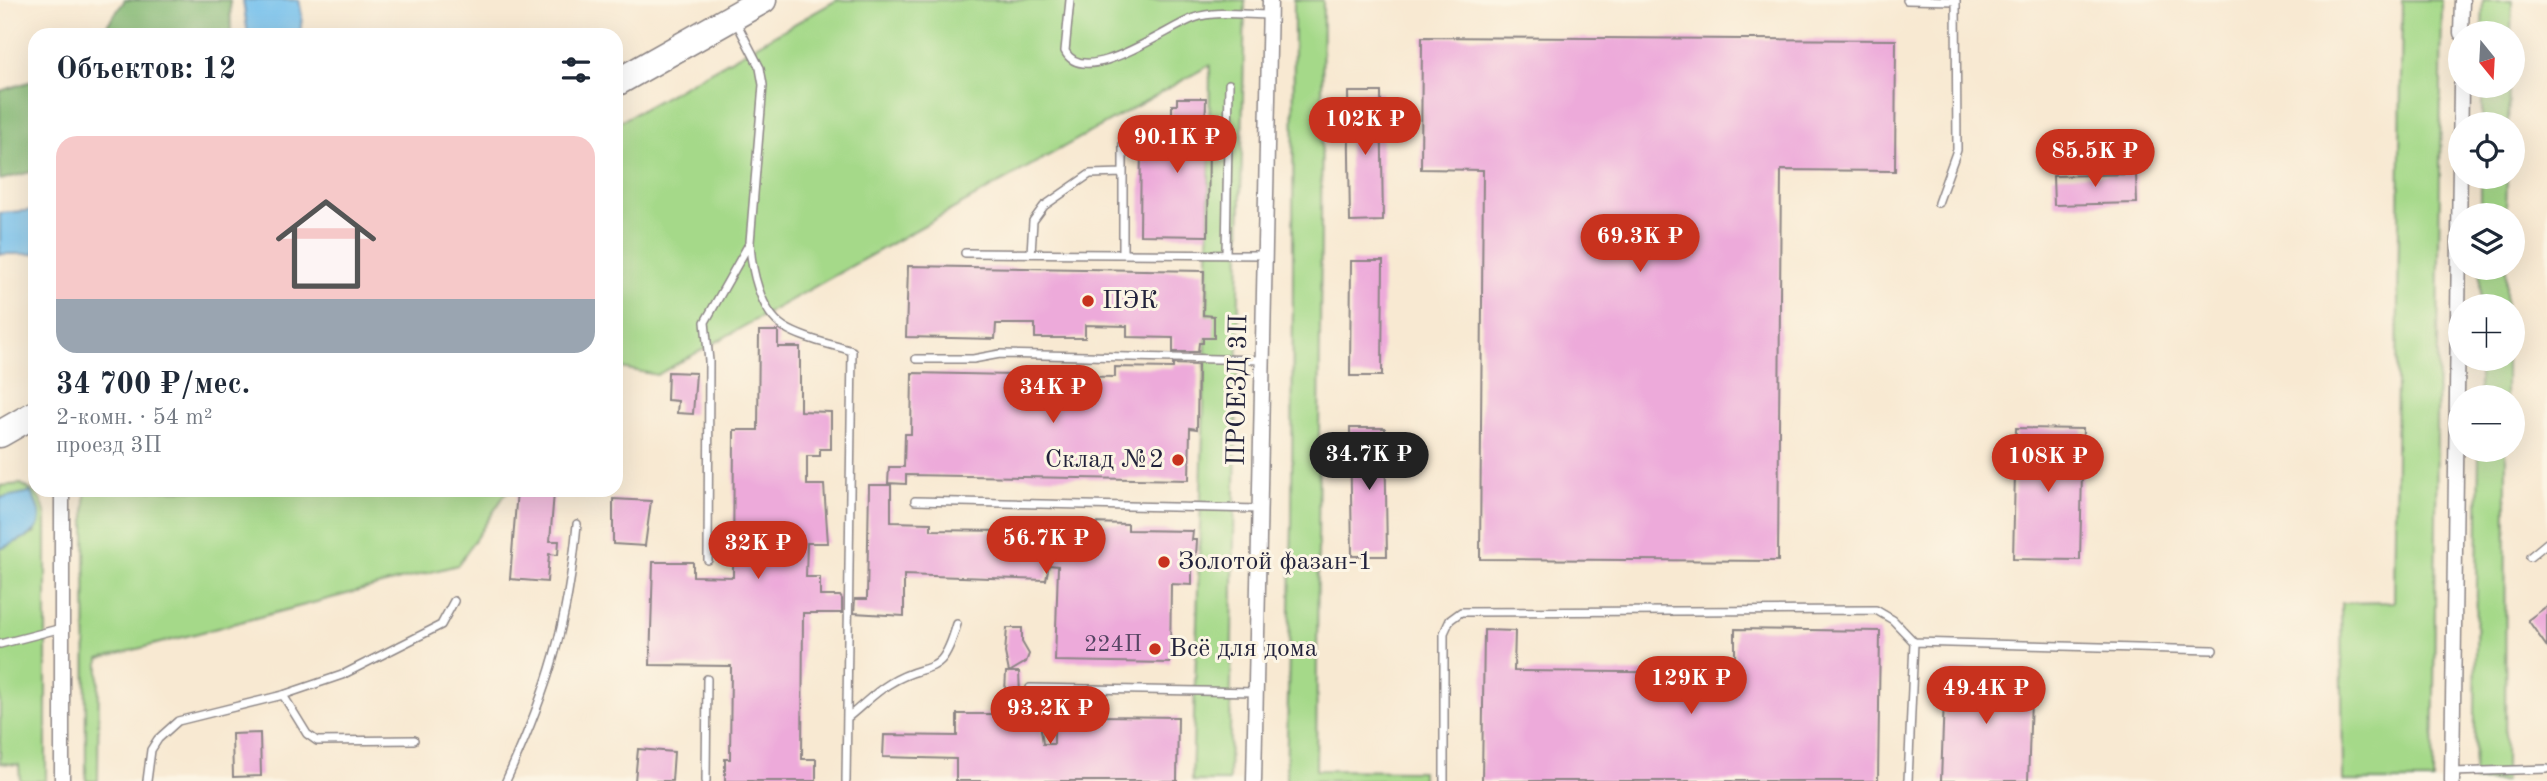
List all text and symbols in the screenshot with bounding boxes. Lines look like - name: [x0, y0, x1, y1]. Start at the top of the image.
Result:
- north arrow: [2448, 21, 2525, 98]
- map controls: [2448, 21, 2525, 462]
- icon: filters: [557, 51, 595, 89]
- text: Объектов: 12: [56, 55, 236, 85]
- pin: 102K ₽: [1308, 97, 1422, 157]
- text: 102K ₽: [1325, 108, 1405, 131]
- button: locate: [2448, 112, 2525, 189]
- pin: 90.1K ₽: [1112, 116, 1242, 175]
- text: 90.1K ₽: [1134, 126, 1220, 149]
- pin: 85.5K ₽: [2030, 130, 2160, 189]
- text: 85.5K ₽: [2052, 140, 2138, 163]
- icon: home: [263, 181, 389, 307]
- button: layers: [2448, 203, 2525, 280]
- pin: 69.3K ₽: [1575, 215, 1705, 274]
- text: 69.3K ₽: [1597, 225, 1683, 248]
- place label: ПЭК: [1102, 288, 1158, 314]
- marker: ПЭК: [1080, 293, 1096, 309]
- button: +: [2448, 294, 2525, 371]
- street label: ПРОЕЗД 3П: [1224, 314, 1252, 466]
- pin: 34K ₽: [1004, 366, 1102, 425]
- text: 34 700 ₽/мес.: [56, 370, 250, 400]
- text: 34K ₽: [1020, 376, 1086, 399]
- button: −: [2448, 385, 2525, 462]
- text: 2-комн. · 54 m²: [56, 406, 213, 429]
- pin: 34.7K ₽: [1304, 433, 1434, 492]
- text: проезд 3П: [56, 434, 162, 457]
- pin: 108K ₽: [1991, 434, 2105, 494]
- text: 34.7K ₽: [1326, 443, 1412, 466]
- text: 108K ₽: [2008, 445, 2088, 468]
- place label: Склад №2: [1045, 447, 1164, 473]
- marker: Склад №2: [1170, 452, 1186, 468]
- pin: 56.7K ₽: [981, 516, 1111, 576]
- pin: 32K ₽: [709, 522, 807, 581]
- text: 56.7K ₽: [1003, 527, 1089, 550]
- text: 32K ₽: [725, 532, 791, 555]
- place label: Золотой фазан-1: [1178, 549, 1373, 575]
- marker: Золотой фазан-1: [1156, 554, 1172, 570]
- house number: 224П: [1084, 633, 1142, 656]
- place label: Всё для дома: [1169, 636, 1318, 662]
- marker: Всё для дома: [1147, 641, 1163, 657]
- pin: 129K ₽: [1634, 656, 1748, 716]
- pin: 49.4K ₽: [1921, 666, 2051, 726]
- text: 129K ₽: [1651, 667, 1731, 690]
- text: 49.4K ₽: [1943, 677, 2029, 700]
- pin: 93.2K ₽: [985, 686, 1115, 746]
- text: 93.2K ₽: [1007, 697, 1093, 720]

